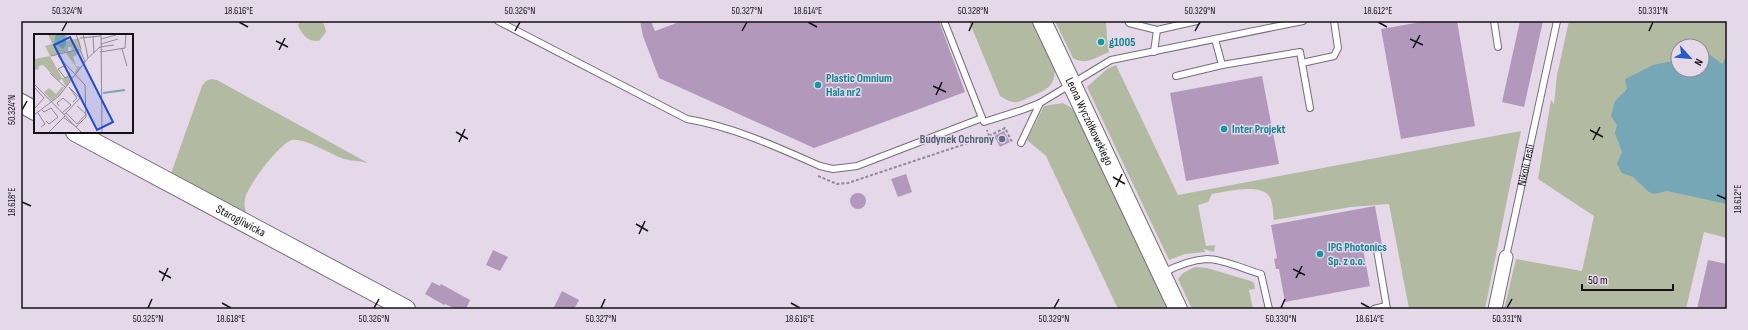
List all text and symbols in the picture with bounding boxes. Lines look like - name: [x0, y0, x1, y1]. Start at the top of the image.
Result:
- text: 50.324°N: [52, 5, 82, 17]
- text: 18.616°E: [225, 5, 253, 17]
- text: 50.326°N: [505, 5, 535, 17]
- text: 50.327°N: [732, 5, 762, 17]
- text: 18.614°E: [794, 5, 822, 17]
- text: 50.328°N: [958, 5, 988, 17]
- text: 50.329°N: [1185, 5, 1215, 17]
- text: 18.612°E: [1364, 5, 1392, 17]
- text: 50.331°N: [1638, 5, 1668, 17]
- inset map: [34, 34, 133, 133]
- place label: g1005: [1109, 35, 1135, 50]
- marker: g1005: [1096, 37, 1106, 47]
- north arrow: [1670, 38, 1710, 78]
- text: N: [1691, 57, 1706, 68]
- place label: Plastic Omnium Hala nr2: [826, 71, 892, 100]
- street label: Leona Wyczółkowskiego: [1062, 75, 1116, 168]
- marker: Plastic Omnium Hala nr2: [813, 80, 823, 90]
- text: 50.324°N: [6, 95, 18, 125]
- place label: Inter Projekt: [1232, 122, 1285, 137]
- marker: Inter Projekt: [1219, 124, 1229, 134]
- place label: Budynek Ochrony: [920, 132, 994, 147]
- marker: Budynek Ochrony: [997, 134, 1007, 144]
- street label: Nikoli Tesli: [1515, 143, 1538, 188]
- text: 18.612°E: [1732, 185, 1744, 213]
- text: 18.618°E: [6, 188, 18, 216]
- street label: Starogliwicka: [213, 202, 268, 241]
- place label: IPG Photonics Sp. z o.o.: [1328, 240, 1387, 269]
- marker: IPG Photonics Sp. z o.o.: [1315, 249, 1325, 259]
- scale bar: [1582, 266, 1673, 292]
- text: 50 m: [1588, 273, 1608, 288]
- text: 50.325°N: [133, 313, 163, 325]
- text: 18.618°E: [217, 313, 245, 325]
- text: 50.326°N: [359, 313, 389, 325]
- text: 50.327°N: [586, 313, 616, 325]
- text: 18.616°E: [786, 313, 814, 325]
- text: 50.329°N: [1039, 313, 1069, 325]
- text: 50.330°N: [1266, 313, 1296, 325]
- text: 18.614°E: [1356, 313, 1384, 325]
- text: 50.331°N: [1492, 313, 1522, 325]

